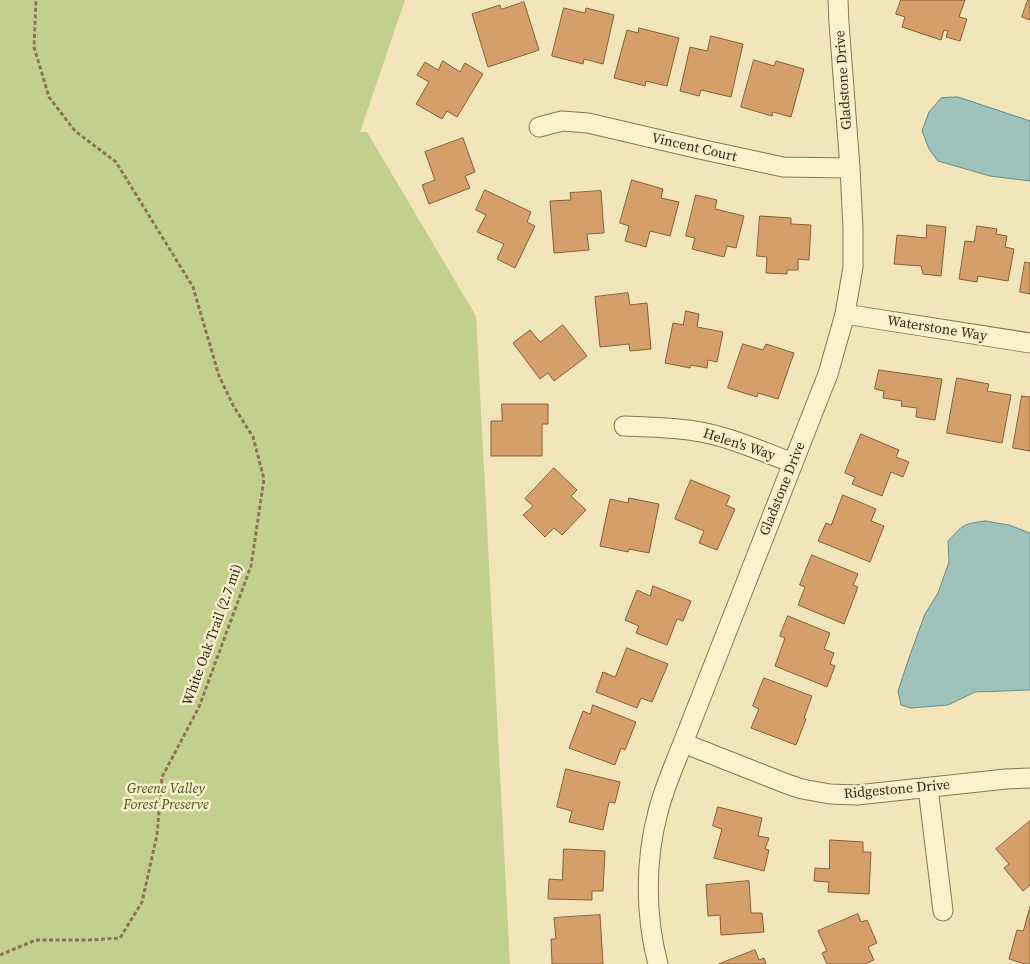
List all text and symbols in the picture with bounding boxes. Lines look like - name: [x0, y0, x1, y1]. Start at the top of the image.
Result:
- street label: Gladstone Drive: [832, 30, 856, 130]
- street label: Vincent Court: [650, 130, 738, 166]
- street label: Waterstone Way: [886, 313, 988, 345]
- street label: Helen's Way: [701, 425, 777, 465]
- street label: Gladstone Drive: [757, 440, 809, 538]
- street label: White Oak Trail (2.7 mi): [180, 562, 246, 708]
- street label: Ridgestone Drive: [843, 777, 951, 803]
- park label: Greene Valley Forest Preserve: [123, 781, 209, 814]

